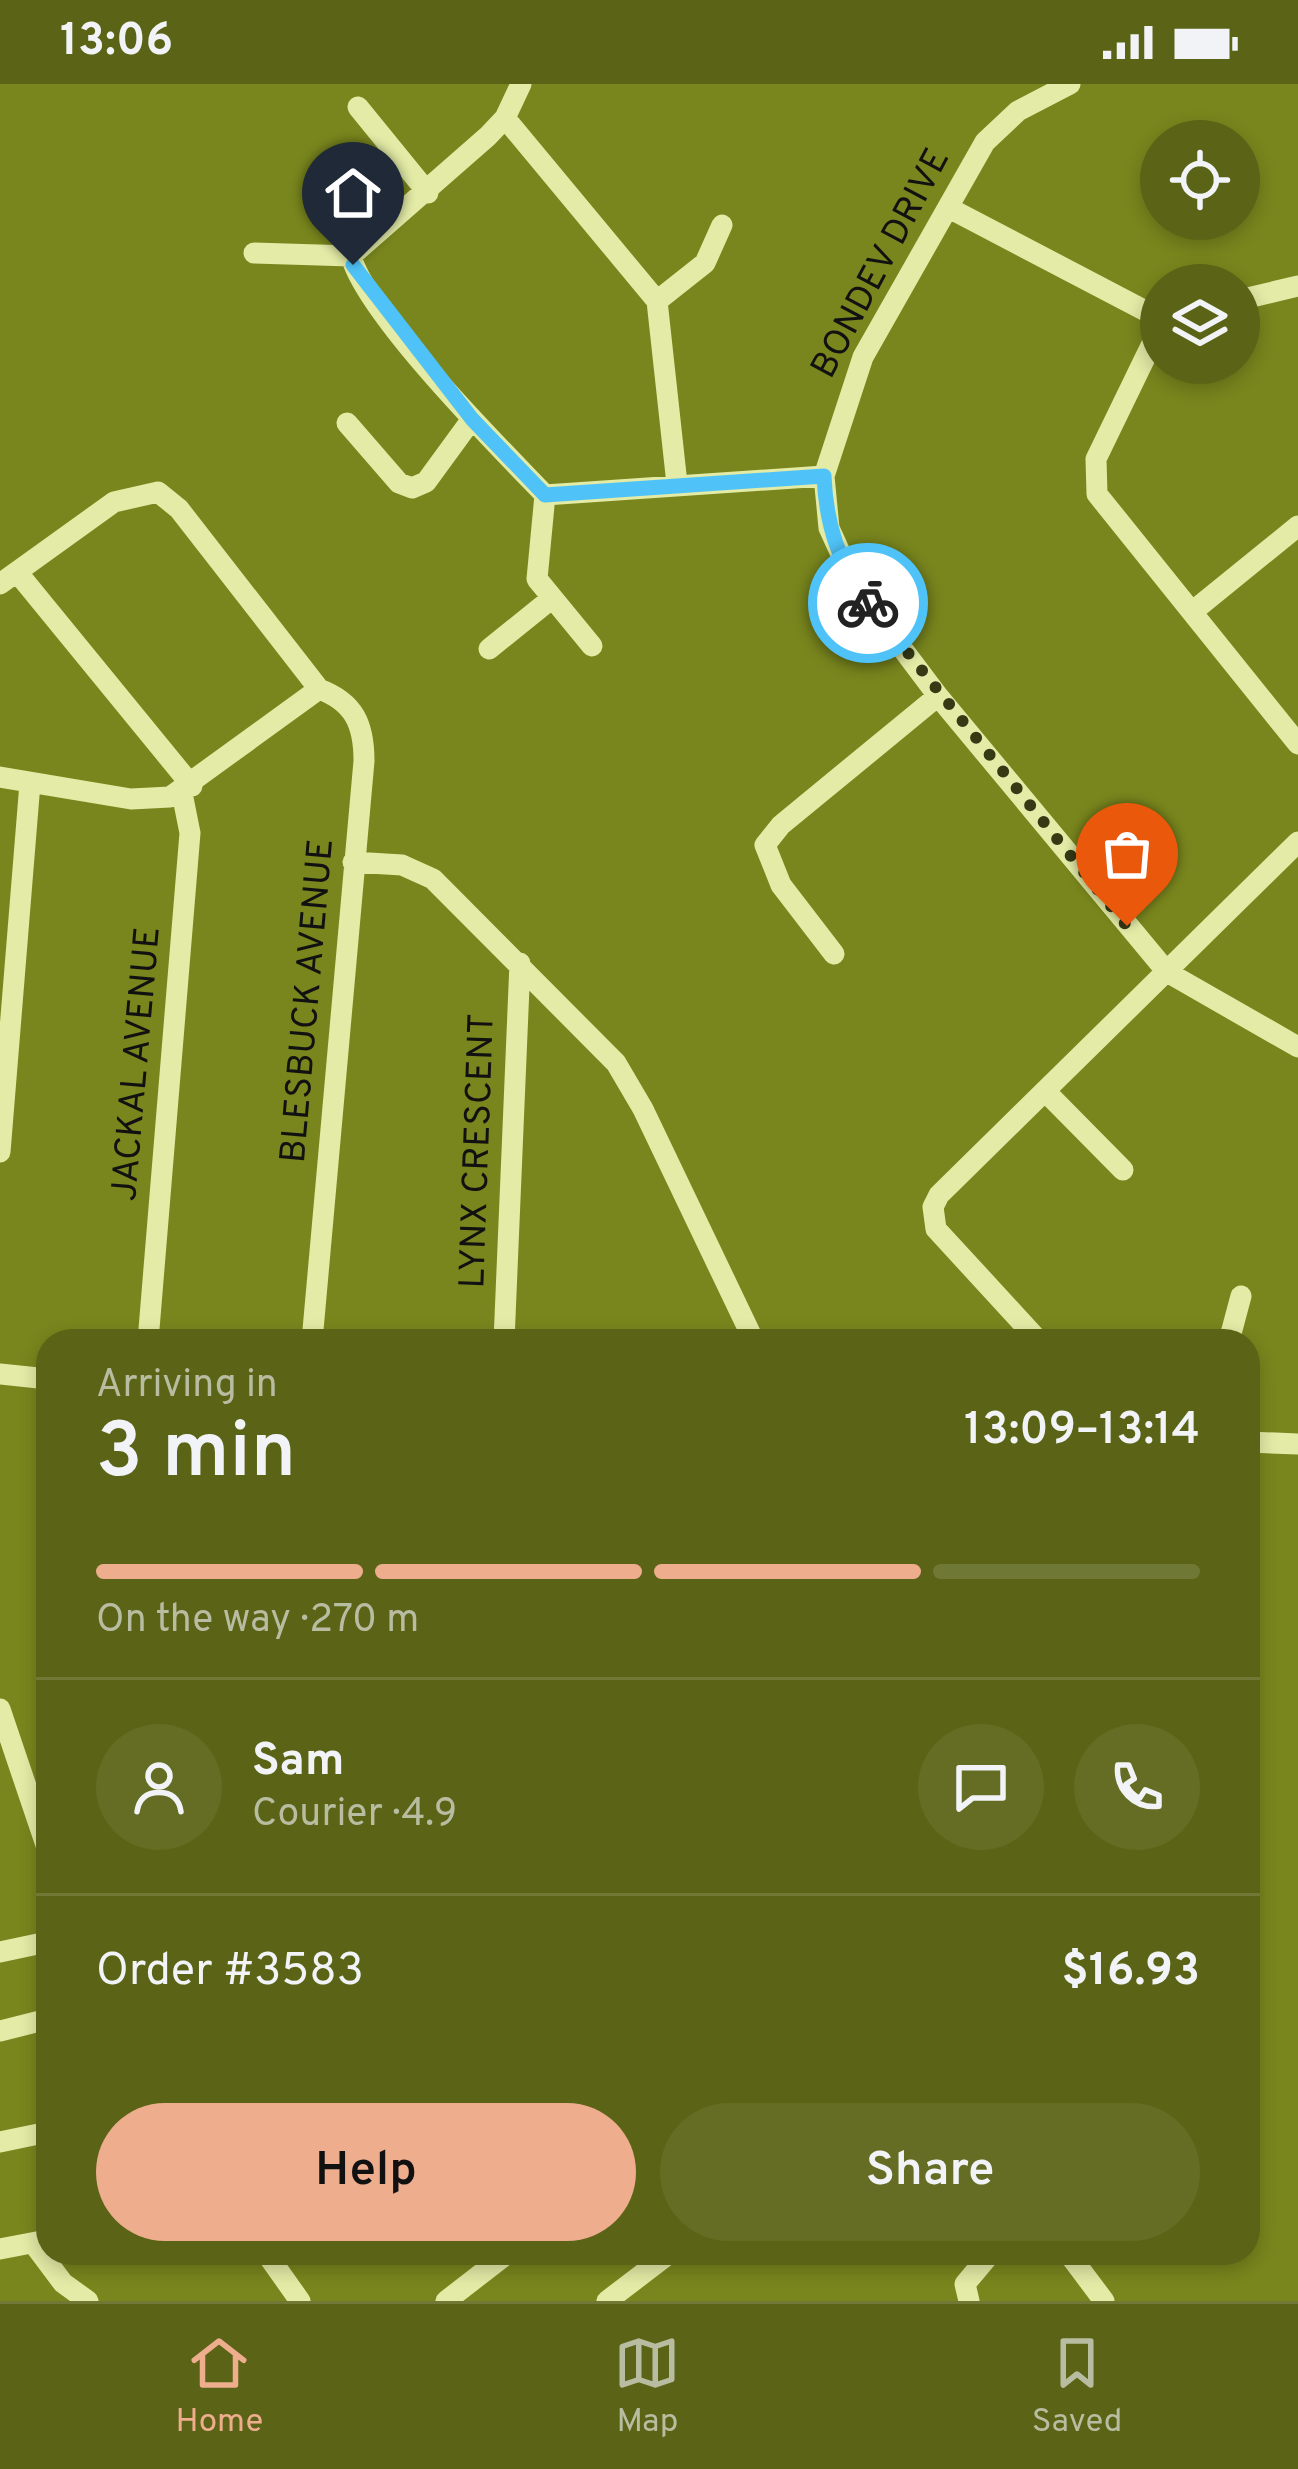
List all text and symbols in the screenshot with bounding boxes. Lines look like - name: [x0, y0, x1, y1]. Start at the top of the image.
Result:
- text: 13:06: [60, 14, 173, 71]
- map controls: [1140, 120, 1260, 384]
- button: locate: [1140, 120, 1260, 240]
- street label: BONDEV DRIVE: [802, 141, 962, 387]
- pin: [302, 142, 404, 265]
- icon: home: [320, 160, 386, 226]
- button: layers: [1140, 264, 1260, 384]
- courier: [808, 543, 928, 663]
- icon: bike: [835, 570, 901, 636]
- pin: [1076, 803, 1178, 926]
- icon: bag: [1094, 821, 1160, 887]
- street label: BLESBUCK AVENUE: [272, 837, 346, 1165]
- street label: JACKAL AVENUE: [103, 925, 173, 1203]
- street label: LYNX CRESCENT: [451, 1013, 507, 1289]
- text: Arriving in: [96, 1362, 278, 1411]
- text: 13:09–13:14: [964, 1403, 1200, 1460]
- text: 3 min: [96, 1406, 296, 1505]
- text: On the way · 270 m: [96, 1597, 419, 1646]
- button: person: [96, 1724, 222, 1850]
- button: chat: [918, 1724, 1044, 1850]
- button: phone: [1074, 1724, 1200, 1850]
- text: Sam: [252, 1734, 344, 1791]
- text: Courier · 4.9: [252, 1791, 457, 1840]
- text: Order #3583: [96, 1944, 364, 2001]
- text: $16.93: [1062, 1944, 1200, 2001]
- button: Help: [96, 2103, 636, 2241]
- button: Share: [660, 2103, 1200, 2241]
- tab: Home: [176, 2330, 263, 2444]
- tab: Map: [614, 2330, 680, 2444]
- tab: Saved: [1032, 2330, 1122, 2444]

